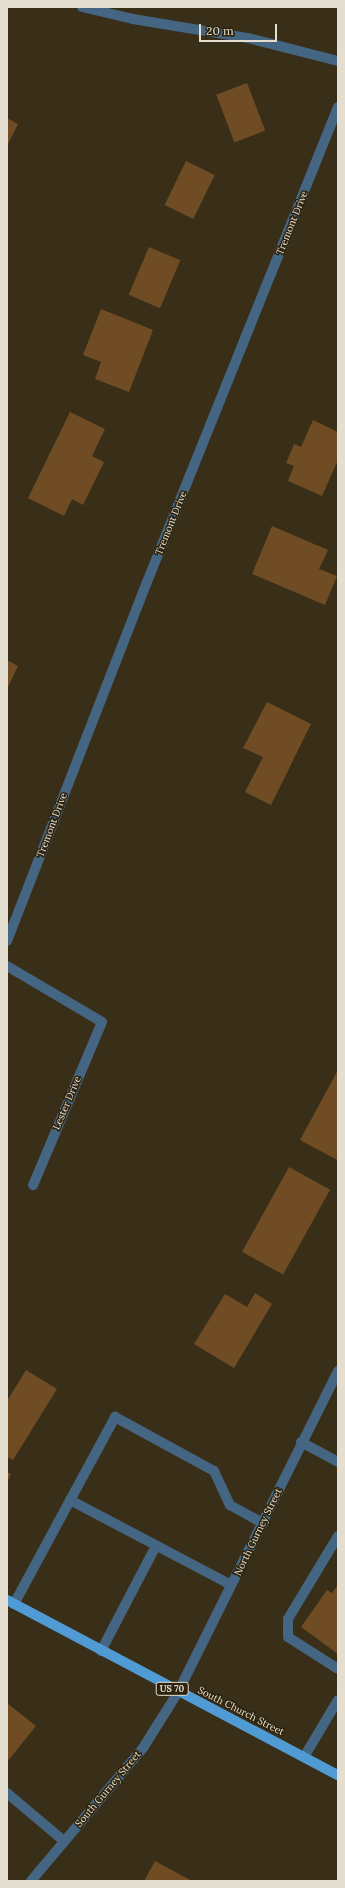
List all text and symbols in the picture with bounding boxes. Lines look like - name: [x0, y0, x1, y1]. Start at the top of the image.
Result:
- scale bar: [201, 16, 279, 42]
- text: 20 m: [206, 23, 234, 38]
- street label: Tremont Drive: [274, 189, 310, 257]
- street label: Tremont Drive: [153, 489, 189, 557]
- street label: Tremont Drive: [34, 791, 70, 859]
- street label: Lester Drive: [50, 1074, 84, 1132]
- street label: North Gurney Street: [232, 1486, 284, 1578]
- road number: US 70: [155, 1682, 189, 1696]
- street label: South Church Street: [196, 1684, 286, 1738]
- street label: South Gurney Street: [73, 1749, 143, 1829]

